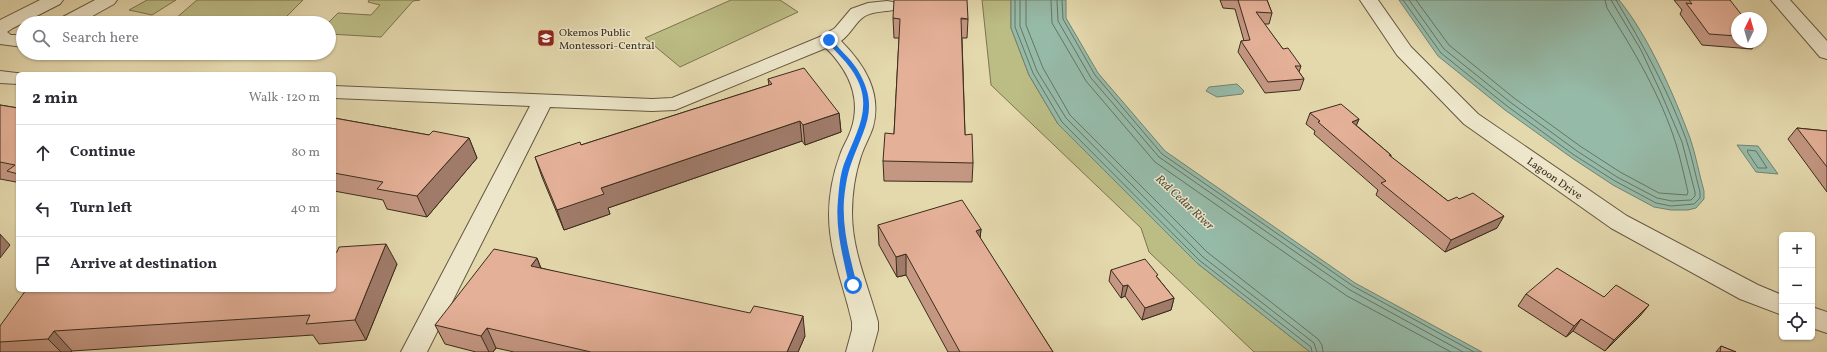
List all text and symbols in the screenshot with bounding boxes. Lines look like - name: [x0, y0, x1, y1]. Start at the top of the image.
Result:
- north arrow: [1731, 12, 1767, 48]
- search box: [16, 16, 336, 60]
- place label: Okemos Public Montessori-Central: [559, 26, 655, 54]
- icon: search: [30, 27, 52, 49]
- text: Search here: [62, 28, 139, 49]
- school or university icon: Okemos Public Montessori-Central: [536, 28, 556, 48]
- route end: [820, 31, 838, 49]
- text: 2 min: [32, 87, 78, 110]
- text: Walk · 120 m: [249, 89, 320, 107]
- icon: ahead: [32, 142, 54, 164]
- text: Continue: [70, 142, 135, 163]
- text: 80 m: [291, 144, 320, 162]
- street label: Lagoon Drive: [1523, 155, 1585, 204]
- water label: Red Cedar River: [1152, 171, 1217, 234]
- icon: left: [32, 198, 54, 220]
- text: Turn left: [70, 198, 132, 219]
- text: 40 m: [291, 200, 320, 218]
- map controls: [1779, 232, 1815, 340]
- button: +: [1779, 232, 1815, 268]
- icon: arrive: [32, 254, 54, 276]
- text: Arrive at destination: [70, 254, 217, 275]
- button: −: [1779, 268, 1815, 304]
- route start: [844, 276, 862, 294]
- button: locate: [1779, 304, 1815, 340]

